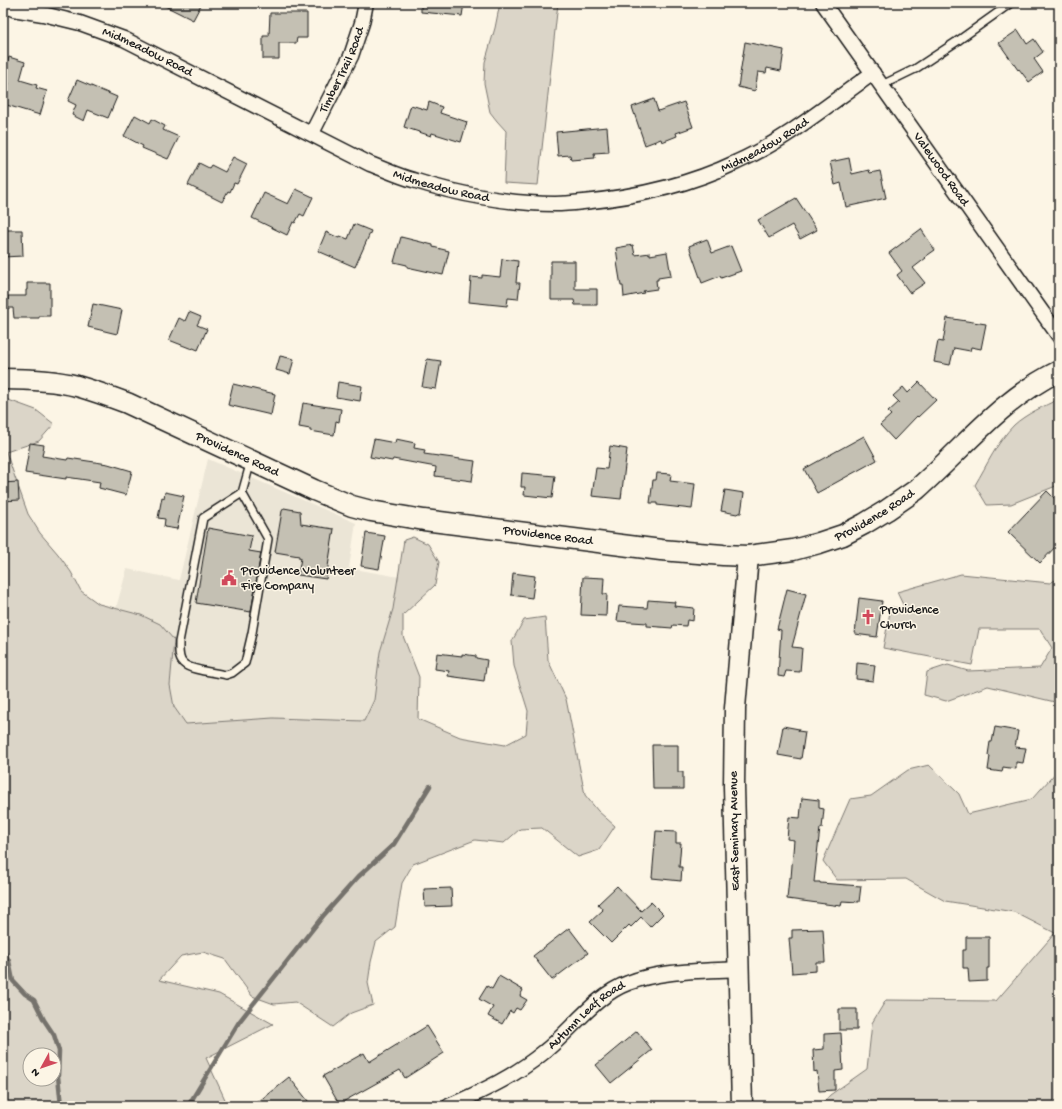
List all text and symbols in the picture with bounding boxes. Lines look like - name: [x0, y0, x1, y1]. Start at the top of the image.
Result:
- street label: Midmeadow Road: [100, 24, 196, 81]
- street label: Timber Trail Road: [316, 24, 368, 116]
- street label: Midmeadow Road: [719, 114, 813, 176]
- street label: Valewood Road: [909, 129, 973, 210]
- street label: Midmeadow Road: [391, 166, 492, 206]
- street label: Providence Road: [192, 428, 283, 481]
- street label: Providence Road: [832, 485, 918, 545]
- street label: Providence Road: [501, 522, 595, 549]
- place label: Providence Volunteer Fire Company: [240, 564, 357, 594]
- public building icon: Providence Volunteer Fire Company: [220, 569, 238, 587]
- place label: Providence Church: [879, 603, 939, 633]
- church icon: Providence Church: [859, 608, 877, 626]
- street label: East Seminary Avenue: [726, 771, 744, 891]
- street label: Autumn Leaf Road: [545, 977, 629, 1053]
- north arrow: [22, 1047, 62, 1087]
- text: N: [29, 1066, 43, 1079]

